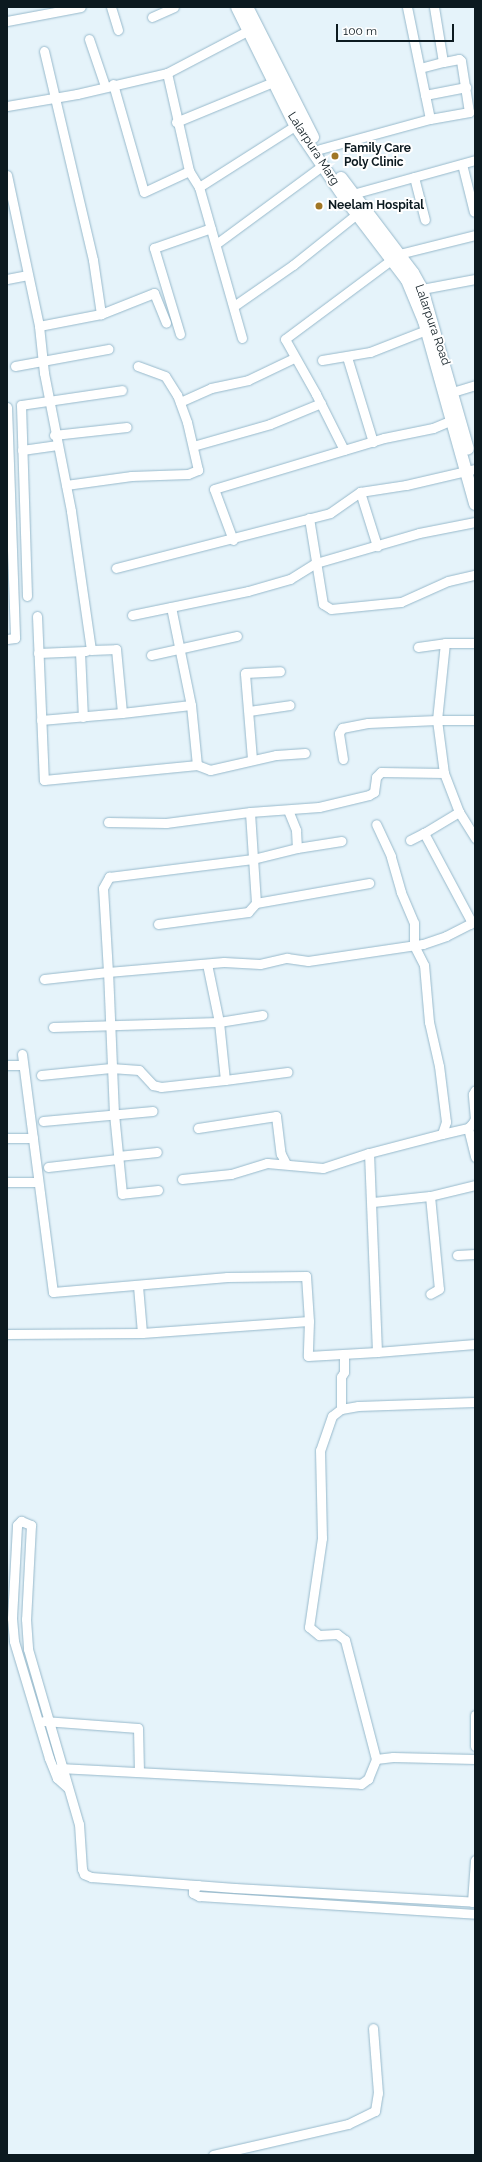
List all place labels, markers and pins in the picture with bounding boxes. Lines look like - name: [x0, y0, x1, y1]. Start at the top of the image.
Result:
- place label: Family Care Poly Clinic: [344, 142, 411, 170]
- marker: Family Care Poly Clinic: [329, 150, 341, 162]
- place label: Neelam Hospital: [328, 199, 424, 213]
- marker: Neelam Hospital: [313, 200, 325, 212]

